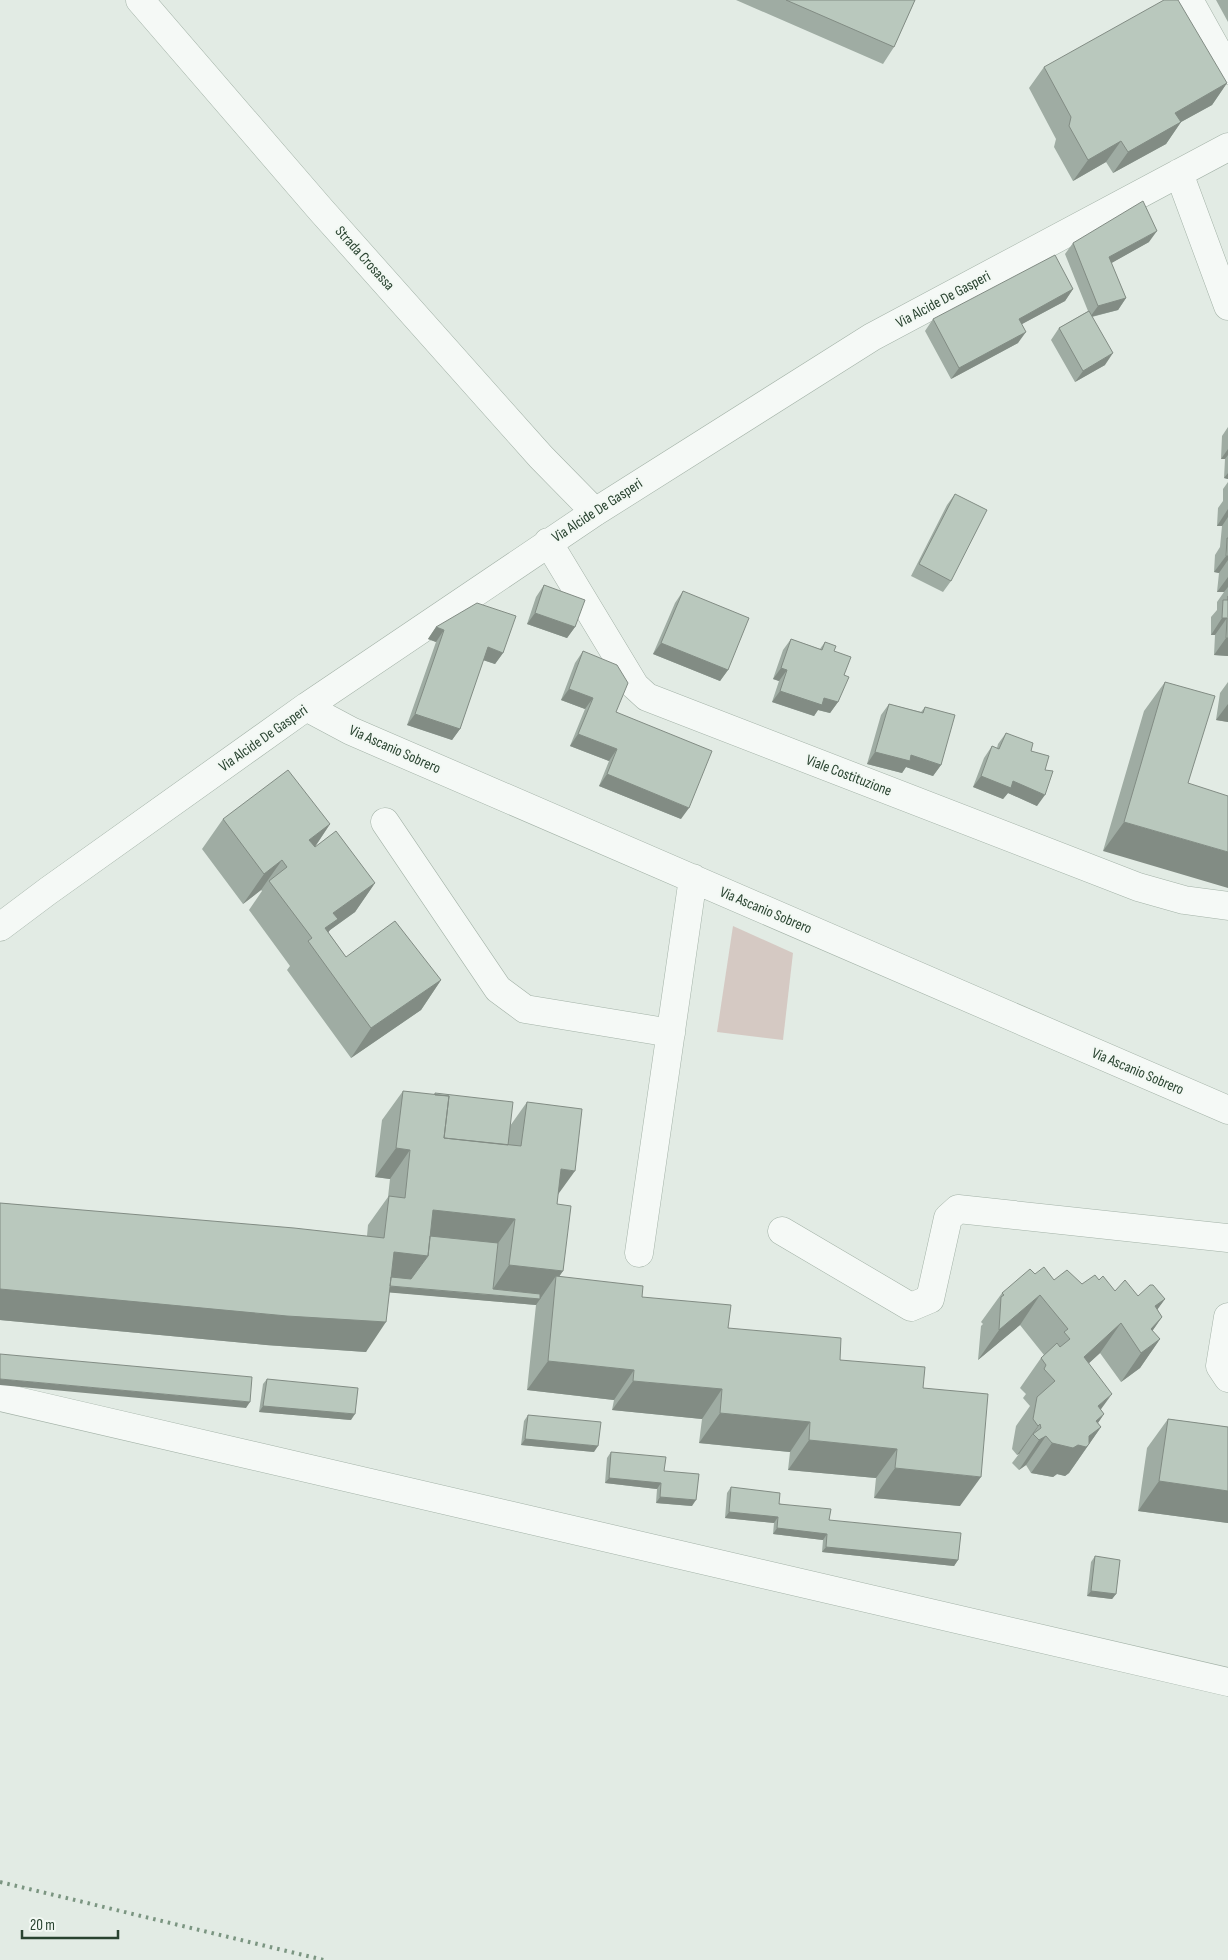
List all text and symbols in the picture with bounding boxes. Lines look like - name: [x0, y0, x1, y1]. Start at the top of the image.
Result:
- street label: Strada Crosassa: [331, 222, 399, 295]
- street label: Via Alcide De Gasperi: [893, 266, 994, 332]
- street label: Via Alcide De Gasperi: [548, 474, 646, 547]
- street label: Via Alcide De Gasperi: [215, 701, 312, 776]
- street label: Via Ascanio Sobrero: [346, 721, 444, 778]
- street label: Viale Costituzione: [803, 750, 894, 801]
- street label: Via Ascanio Sobrero: [717, 883, 815, 938]
- street label: Via Ascanio Sobrero: [1089, 1044, 1187, 1099]
- scale bar: [22, 1908, 119, 1940]
- text: 20 m: [30, 1916, 55, 1935]

